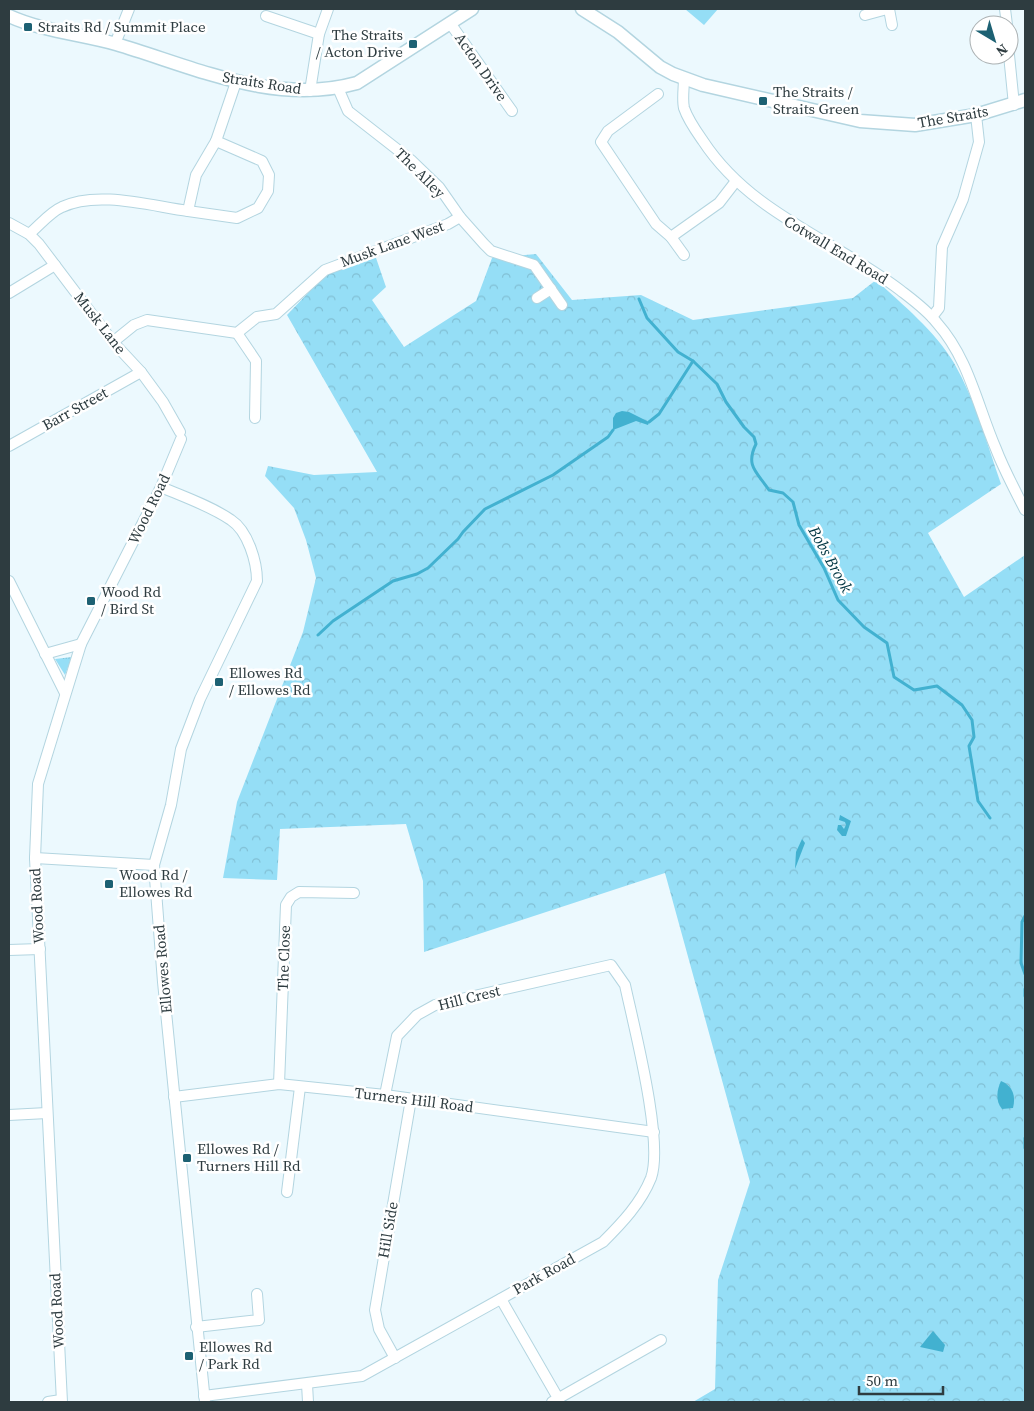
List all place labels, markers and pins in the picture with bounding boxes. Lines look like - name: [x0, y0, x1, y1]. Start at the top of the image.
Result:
- place label: Straits Rd / Summit Place: [38, 16, 206, 37]
- marker: Straits Rd / Summit Place: [22, 21, 34, 33]
- place label: The Straits / Acton Drive: [316, 24, 403, 62]
- marker: The Straits / Acton Drive: [407, 38, 419, 50]
- place label: The Straits / Straits Green: [773, 81, 859, 119]
- marker: The Straits / Straits Green: [757, 95, 769, 107]
- place label: Wood Rd / Bird St: [101, 581, 161, 619]
- marker: Wood Rd / Bird St: [85, 595, 97, 607]
- place label: Ellowes Rd / Ellowes Rd: [229, 662, 311, 700]
- marker: Ellowes Rd / Ellowes Rd: [213, 676, 225, 688]
- place label: Wood Rd / Ellowes Rd: [119, 864, 193, 902]
- marker: Wood Rd / Ellowes Rd: [103, 878, 115, 890]
- place label: Ellowes Rd / Turners Hill Rd: [197, 1138, 301, 1176]
- marker: Ellowes Rd / Turners Hill Rd: [181, 1152, 193, 1164]
- place label: Ellowes Rd / Park Rd: [199, 1336, 273, 1374]
- marker: Ellowes Rd / Park Rd: [183, 1350, 195, 1362]

